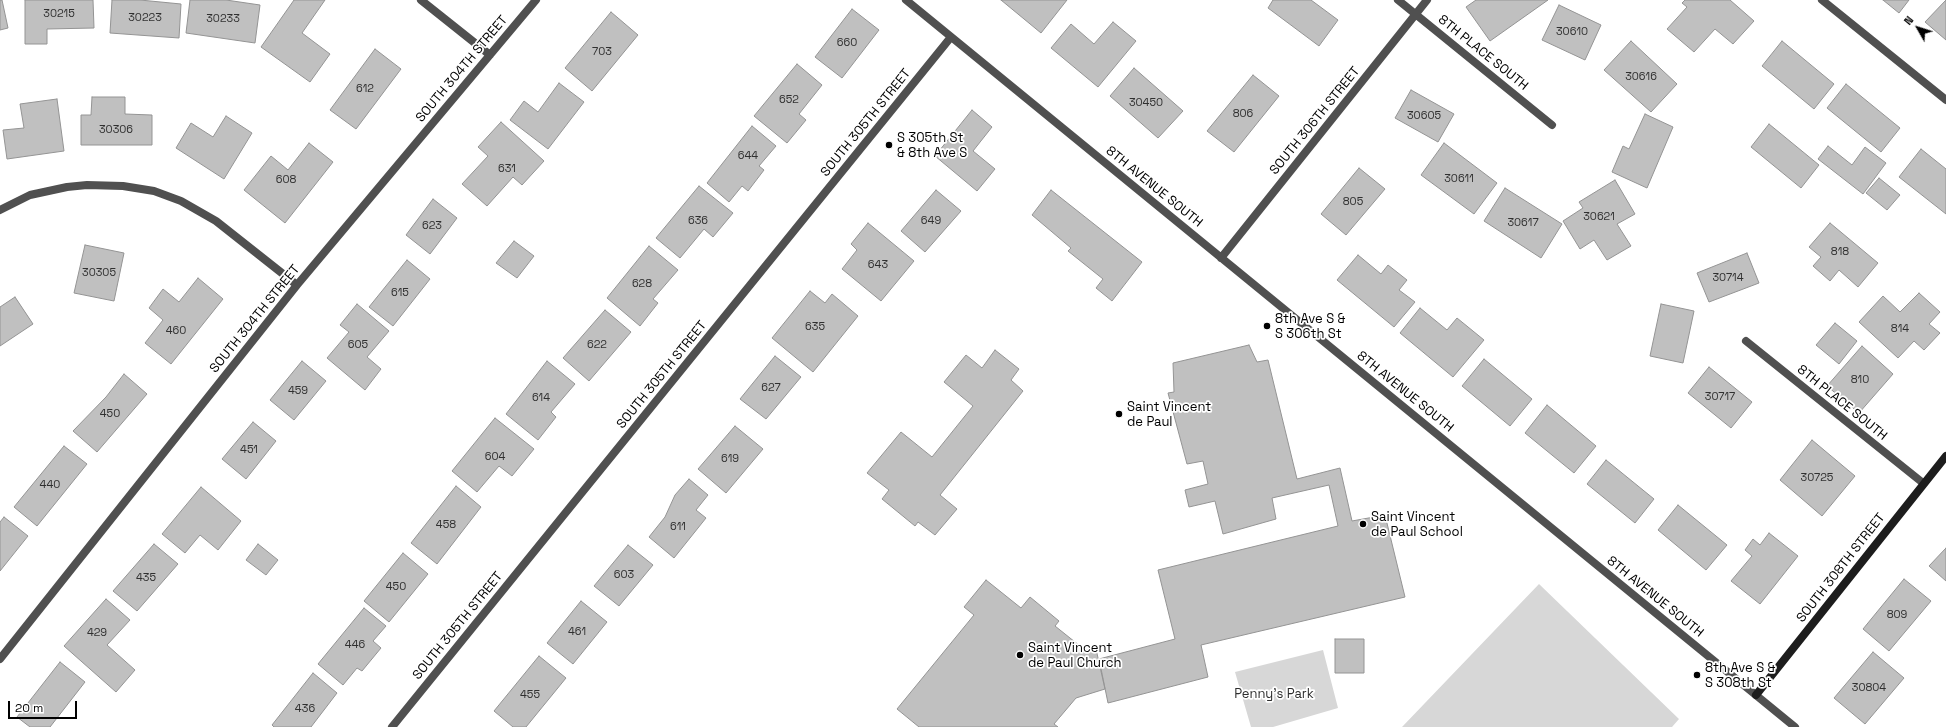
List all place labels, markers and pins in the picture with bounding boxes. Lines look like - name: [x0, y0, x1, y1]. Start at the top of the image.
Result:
- place label: S 305th St & 8th Ave S: [897, 130, 967, 161]
- marker: S 305th St & 8th Ave S: [884, 140, 894, 150]
- place label: 8th Ave S & S 306th St: [1275, 311, 1345, 342]
- marker: 8th Ave S & S 306th St: [1262, 321, 1272, 331]
- place label: Saint Vincent de Paul: [1127, 399, 1211, 430]
- marker: Saint Vincent de Paul: [1114, 409, 1124, 419]
- place label: Saint Vincent de Paul School: [1371, 509, 1463, 540]
- marker: Saint Vincent de Paul School: [1358, 519, 1368, 529]
- place label: Saint Vincent de Paul Church: [1028, 640, 1121, 671]
- marker: Saint Vincent de Paul Church: [1015, 650, 1025, 660]
- place label: 8th Ave S & S 308th St: [1705, 660, 1775, 691]
- marker: 8th Ave S & S 308th St: [1692, 670, 1702, 680]

